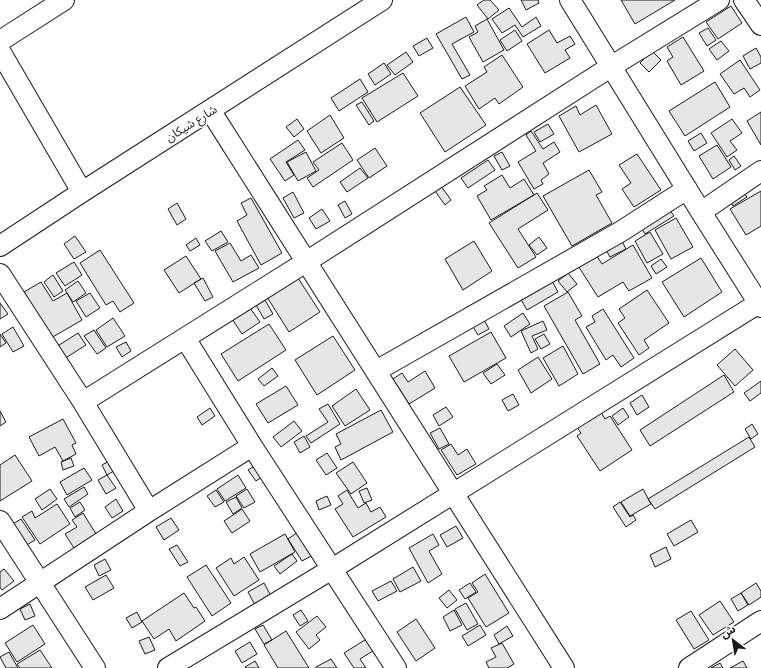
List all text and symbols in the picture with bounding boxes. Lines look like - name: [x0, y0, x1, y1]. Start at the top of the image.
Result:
- street label: شارع شيكان: [162, 101, 221, 146]
- north arrow: [713, 620, 753, 660]
- text: ش: [718, 622, 738, 641]

